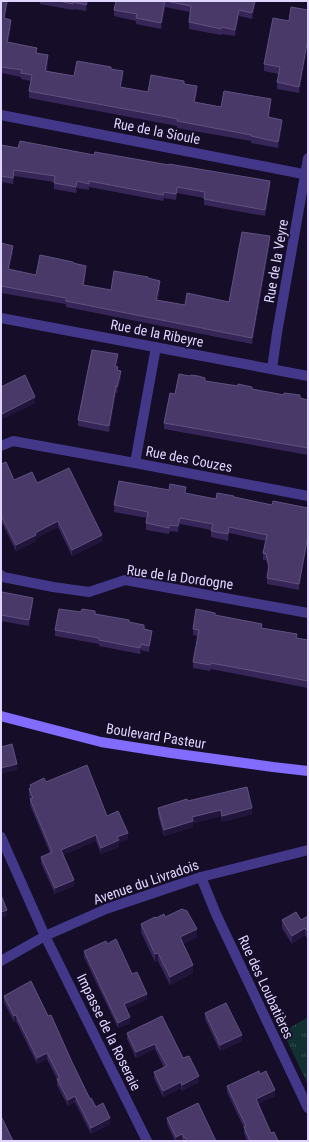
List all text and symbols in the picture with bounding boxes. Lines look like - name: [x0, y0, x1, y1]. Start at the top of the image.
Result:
- street label: Rue de la Sioule: [112, 115, 202, 147]
- street label: Rue de la Veyre: [261, 218, 291, 304]
- street label: Rue de la Ribeyre: [109, 316, 205, 350]
- street label: Rue des Couzes: [144, 443, 234, 475]
- street label: Rue de la Dordogne: [126, 562, 235, 592]
- street label: Boulevard Pasteur: [105, 720, 207, 752]
- street label: Avenue du Livradois: [91, 856, 201, 908]
- street label: Rue des Loubatières: [235, 933, 297, 1041]
- street label: Impasse de la Roseraie: [74, 971, 144, 1093]

